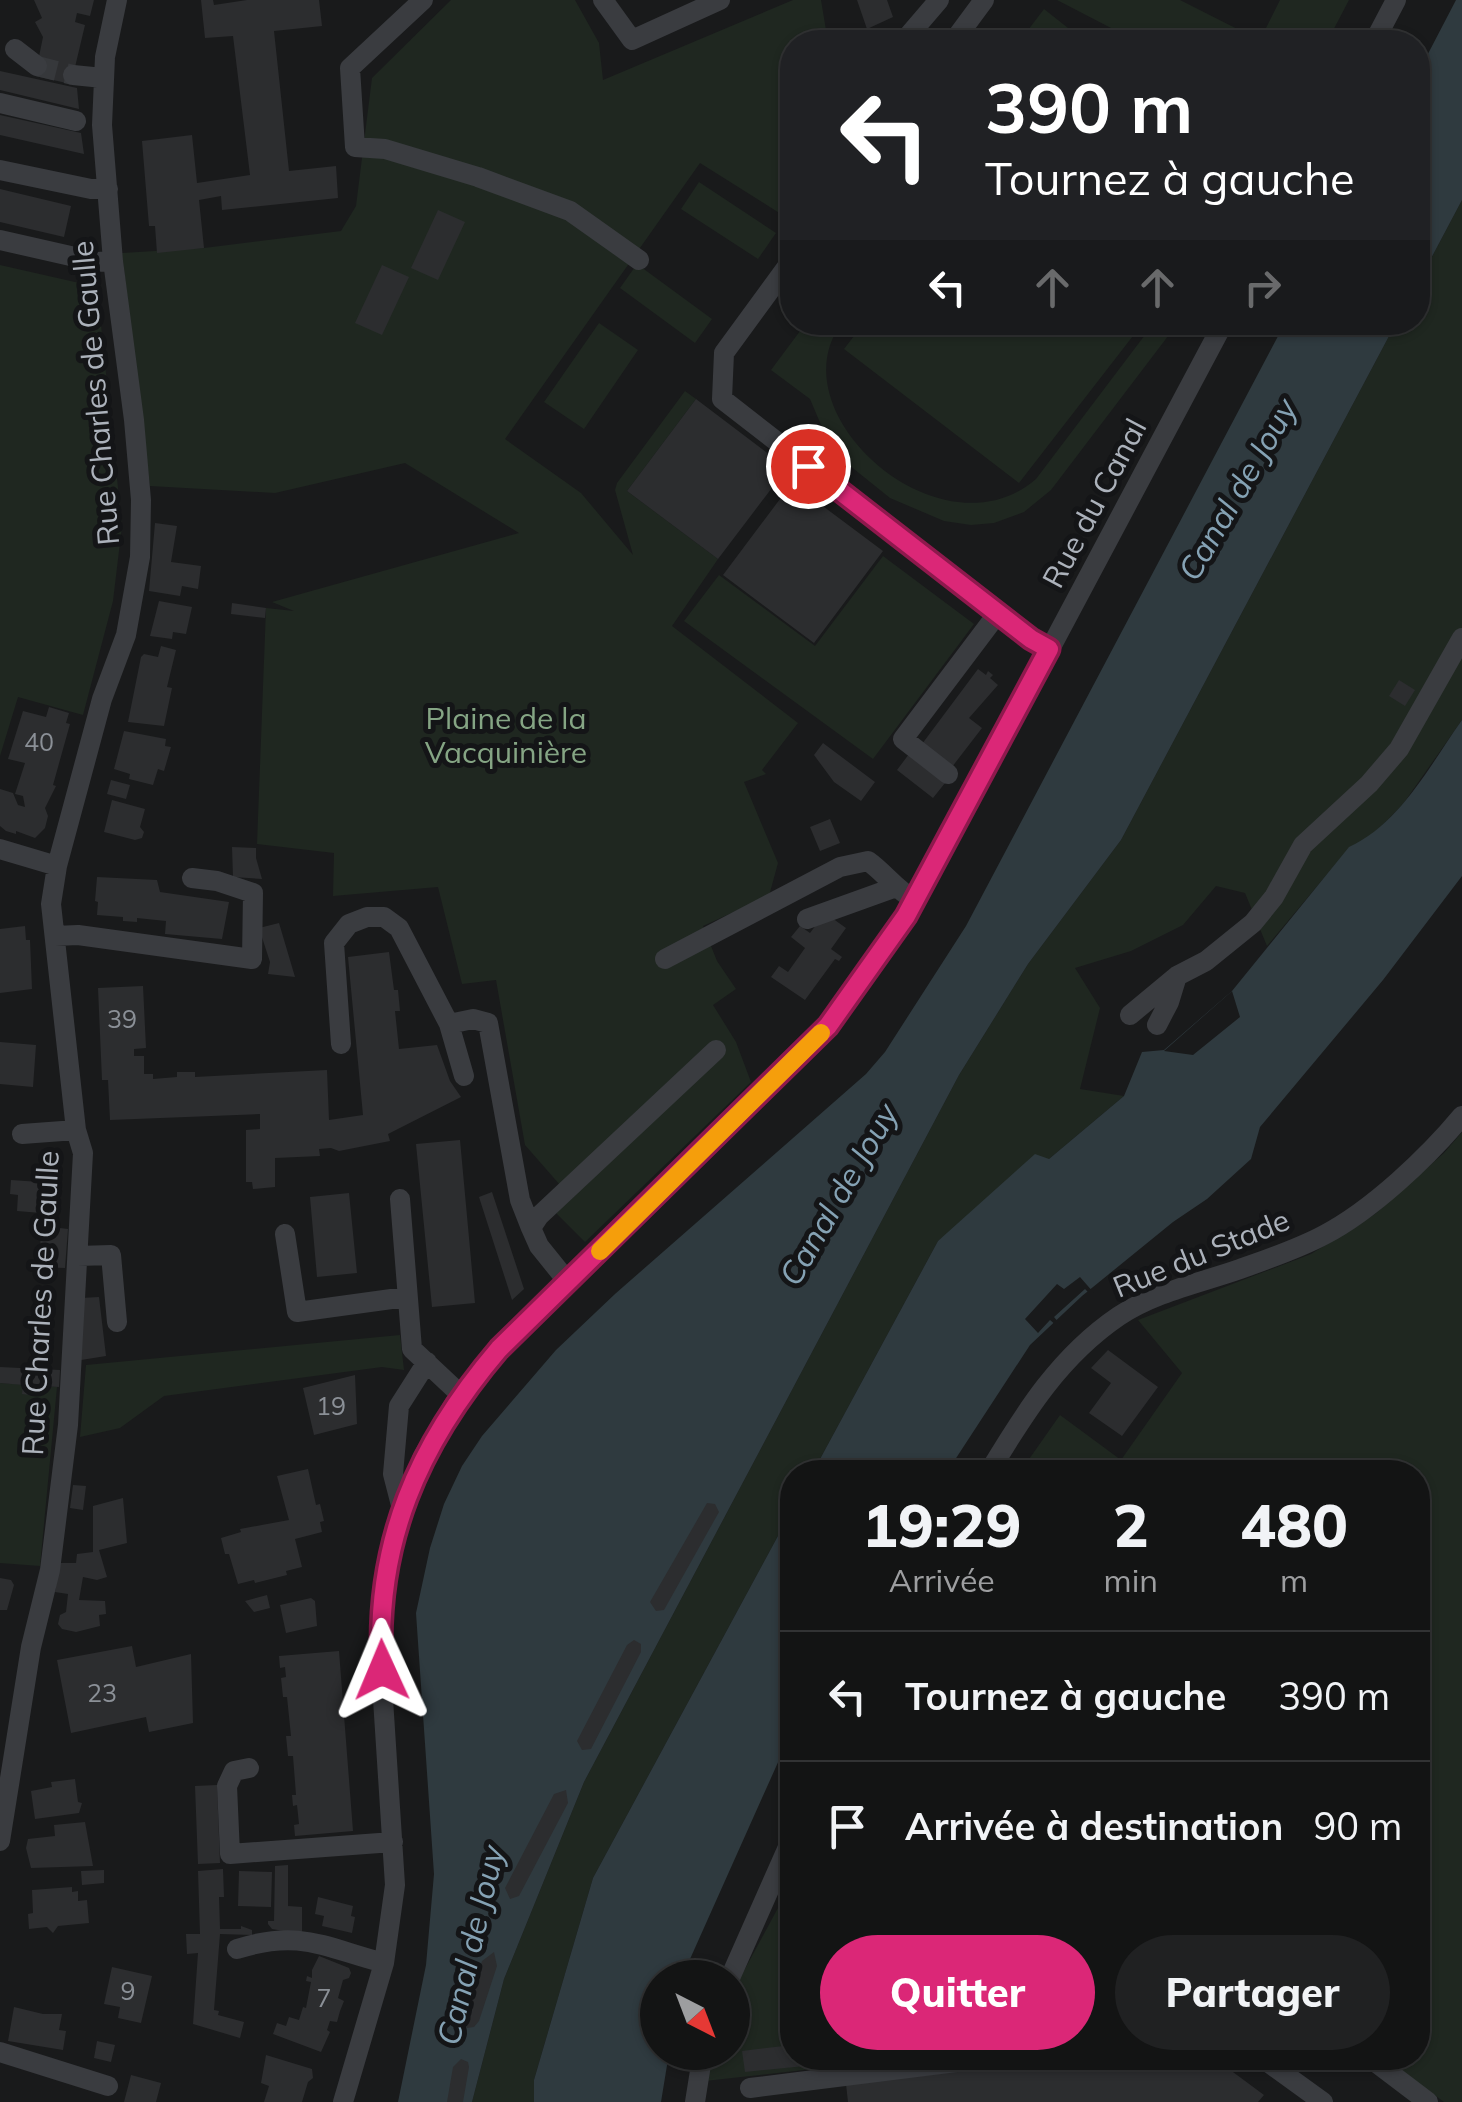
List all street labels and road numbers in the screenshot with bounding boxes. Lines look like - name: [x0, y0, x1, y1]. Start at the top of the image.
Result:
- street label: Rue Charles de Gaulle: [63, 239, 127, 547]
- street label: Rue du Canal: [1034, 412, 1154, 594]
- street label: Rue Charles de Gaulle: [13, 1150, 67, 1456]
- street label: Rue du Stade: [1107, 1200, 1295, 1306]

